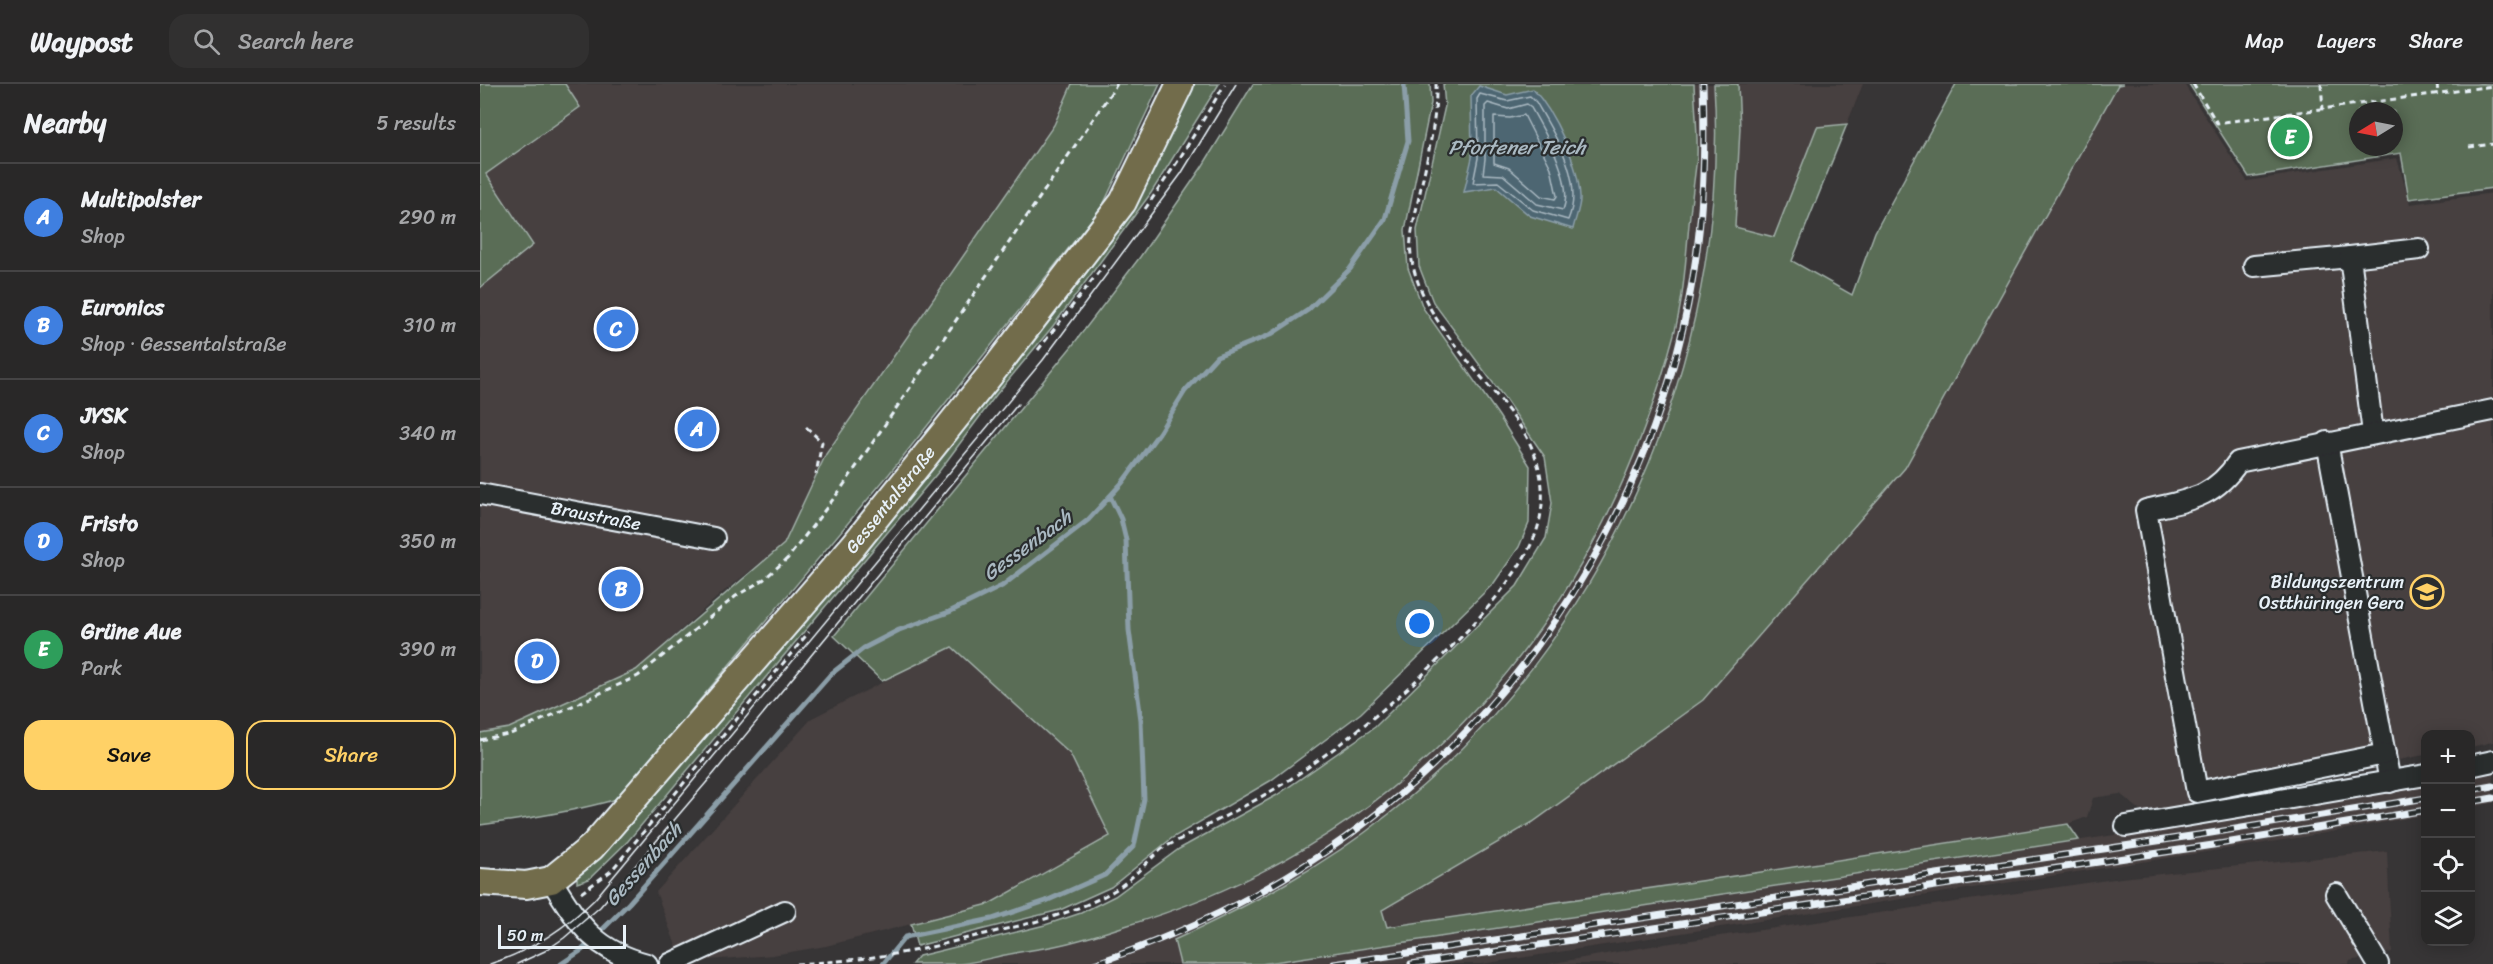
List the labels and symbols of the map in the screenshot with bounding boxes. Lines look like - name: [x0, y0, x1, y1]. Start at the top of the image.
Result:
- north arrow: [2349, 102, 2403, 156]
- pin: E: [2270, 115, 2310, 160]
- water label: Pfortener Teich: [1448, 130, 1587, 165]
- pin: C: [596, 306, 636, 352]
- pin: A: [678, 406, 716, 452]
- street label: Gessentalstraße: [837, 438, 944, 561]
- street label: Braustraße: [548, 492, 644, 540]
- water label: Gessenbach: [975, 500, 1081, 590]
- pin: B: [602, 566, 640, 612]
- place label: Bildungszentrum Ostthüringen Gera: [2259, 566, 2404, 619]
- school or university icon: Bildungszentrum Ostthüringen Gera: [2409, 574, 2445, 610]
- your location: [1405, 609, 1434, 638]
- pin: D: [518, 638, 556, 684]
- water label: Gessenbach: [596, 813, 692, 915]
- scale bar: [498, 922, 626, 950]

